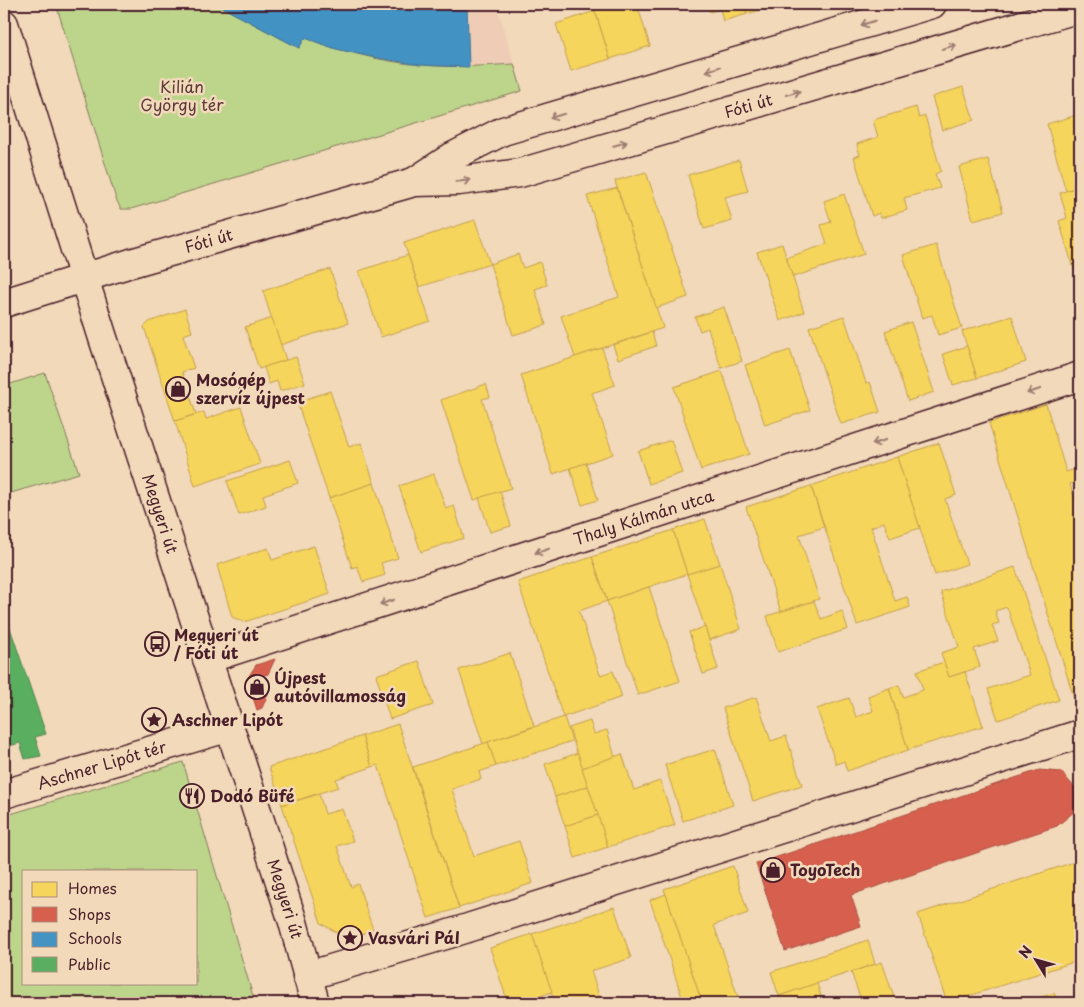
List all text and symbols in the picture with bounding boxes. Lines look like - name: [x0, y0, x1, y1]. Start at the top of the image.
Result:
- one-way arrow: [861, 18, 877, 28]
- one-way arrow: [940, 41, 956, 51]
- one-way arrow: [705, 65, 721, 75]
- park label: Kilián György tér: [140, 74, 224, 116]
- street label: Fóti út: [721, 86, 775, 123]
- one-way arrow: [785, 87, 801, 97]
- one-way arrow: [549, 111, 565, 121]
- one-way arrow: [612, 138, 628, 148]
- one-way arrow: [454, 176, 470, 185]
- street label: Fóti út: [182, 221, 236, 258]
- place label: Mosógép szervíz újpest: [196, 367, 306, 409]
- shop icon: Mosógép szervíz újpest: [165, 376, 191, 402]
- one-way arrow: [1026, 387, 1042, 397]
- one-way arrow: [872, 437, 888, 447]
- street label: Megyeri út: [137, 471, 185, 557]
- street label: Thaly Kálmán utca: [570, 483, 717, 550]
- one-way arrow: [534, 547, 550, 557]
- one-way arrow: [380, 597, 396, 607]
- place label: Megyeri út / Fóti út: [173, 622, 259, 664]
- bus stop icon: Megyeri út / Fóti út: [144, 631, 170, 657]
- place label: Újpest autóvillamosság: [274, 665, 406, 707]
- shop icon: Újpest autóvillamosság: [244, 674, 270, 700]
- place icon: Aschner Lipót: [141, 707, 167, 733]
- place label: Aschner Lipót: [172, 707, 283, 731]
- street label: Aschner Lipót tér: [34, 733, 169, 795]
- restaurant icon: Dodó Büfé: [179, 783, 205, 809]
- place label: Dodó Büfé: [210, 783, 295, 807]
- street label: Megyeri út: [262, 856, 310, 942]
- shop icon: ToyoTech: [760, 857, 786, 883]
- place label: ToyoTech: [790, 857, 860, 881]
- legend: [22, 870, 198, 984]
- text: Homes: [68, 876, 117, 899]
- text: Shops: [68, 902, 111, 925]
- place icon: Vasvári Pál: [337, 925, 363, 951]
- place label: Vasvári Pál: [368, 925, 460, 949]
- text: Schools: [68, 926, 122, 949]
- north arrow: [1012, 934, 1062, 984]
- text: N: [1013, 941, 1037, 963]
- text: Public: [68, 952, 111, 975]

